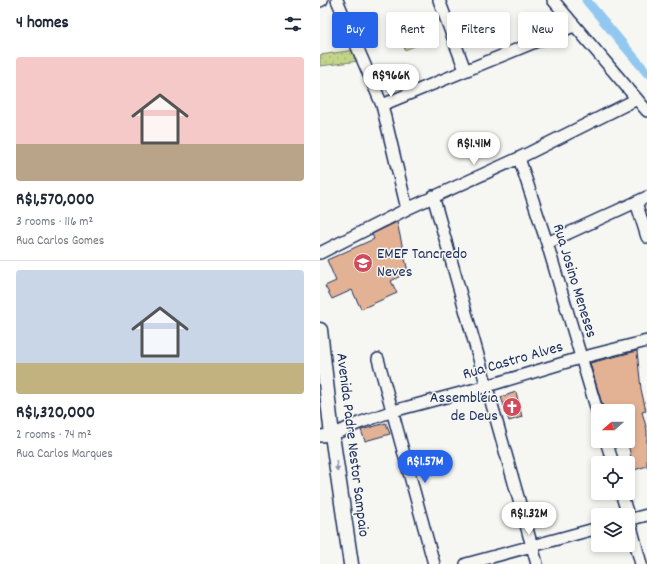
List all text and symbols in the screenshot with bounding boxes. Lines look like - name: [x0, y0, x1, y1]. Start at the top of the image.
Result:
- text: 4 homes: [16, 12, 69, 36]
- chip: Buy: [332, 12, 378, 48]
- chip: Rent: [386, 12, 439, 48]
- chip: Filters: [447, 12, 510, 48]
- chip: New: [518, 12, 568, 48]
- icon: filters: [282, 13, 304, 35]
- pin: R$966K: [358, 64, 424, 98]
- text: R$966K: [372, 67, 410, 86]
- icon: home: [124, 83, 196, 155]
- pin: R$1.41M: [437, 132, 511, 166]
- text: R$1.41M: [457, 135, 491, 154]
- text: R$1,570,000: [16, 189, 95, 213]
- text: 3 rooms · 116 m²: [16, 213, 93, 232]
- street label: Rua Josino Meneses: [546, 221, 602, 341]
- text: Rua Carlos Gomes: [16, 232, 104, 251]
- place label: EMEF Tancredo Neves: [377, 243, 467, 284]
- school or university icon: EMEF Tancredo Neves: [352, 252, 374, 274]
- icon: home: [124, 296, 196, 368]
- street label: Rua Castro Alves: [460, 336, 566, 386]
- street label: Avenida Padre Nestor Sampaio: [329, 352, 375, 538]
- place label: Assembléia de Deus: [430, 387, 498, 428]
- church icon: Assembléia de Deus: [501, 396, 523, 418]
- text: R$1,320,000: [16, 402, 95, 426]
- north arrow: [591, 404, 635, 448]
- map controls: [591, 404, 635, 552]
- text: 2 rooms · 74 m²: [16, 426, 91, 445]
- text: Rua Carlos Marques: [16, 445, 113, 464]
- pin: R$1.57M: [388, 450, 462, 484]
- text: R$1.57M: [407, 453, 443, 472]
- button: locate: [591, 456, 635, 500]
- one-way arrow: [334, 459, 340, 472]
- pin: R$1.32M: [492, 502, 566, 536]
- text: R$1.32M: [511, 505, 548, 524]
- button: layers: [591, 508, 635, 552]

